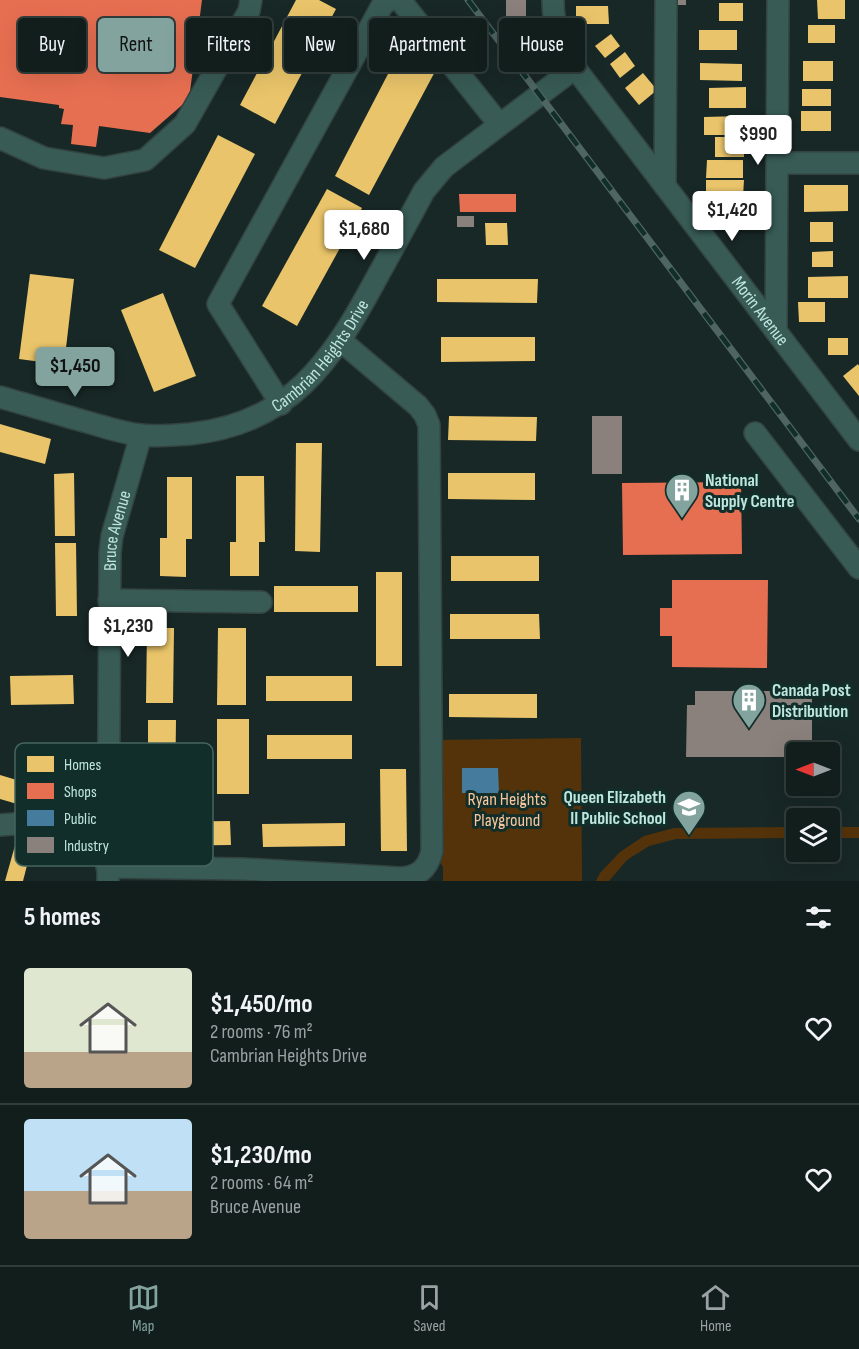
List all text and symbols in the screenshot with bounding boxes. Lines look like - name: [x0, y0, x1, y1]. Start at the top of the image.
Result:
- chip: Buy: [18, 18, 86, 72]
- chip: Rent: [98, 18, 174, 72]
- chip: Filters: [186, 18, 272, 72]
- chip: New: [284, 18, 357, 72]
- chip: Apartment: [369, 18, 487, 72]
- chip: House: [499, 18, 585, 72]
- pin: $990: [722, 115, 794, 166]
- text: $990: [739, 122, 777, 146]
- pin: $1,420: [683, 191, 781, 242]
- text: $1,420: [707, 198, 757, 222]
- pin: $1,680: [315, 210, 413, 261]
- text: $1,680: [338, 217, 390, 241]
- street label: Morin Avenue: [727, 272, 793, 350]
- street label: Cambrian Heights Drive: [268, 296, 373, 417]
- pin: $1,450: [26, 347, 124, 398]
- text: $1,450: [50, 354, 100, 378]
- place label: National Supply Centre: [705, 470, 794, 512]
- building icon: National Supply Centre: [664, 472, 700, 519]
- street label: Bruce Avenue: [100, 488, 136, 571]
- pin: $1,230: [79, 607, 177, 658]
- text: $1,230: [103, 614, 153, 638]
- place label: Canada Post Distribution: [772, 680, 851, 722]
- building icon: Canada Post Distribution: [731, 682, 767, 729]
- north arrow: [786, 742, 840, 796]
- map controls: [786, 742, 840, 862]
- legend: [15, 743, 213, 866]
- text: Homes: [64, 756, 101, 775]
- text: Shops: [64, 783, 97, 802]
- place label: Queen Elizabeth II Public School: [564, 787, 666, 829]
- park label: Ryan Heights Playground: [468, 789, 546, 831]
- school or university icon: Queen Elizabeth II Public School: [671, 789, 707, 836]
- button: layers: [786, 808, 840, 862]
- text: Public: [64, 810, 97, 829]
- text: Industry: [64, 837, 109, 856]
- icon: filters: [802, 901, 835, 934]
- text: 5 homes: [24, 902, 101, 933]
- text: $1,450/mo: [210, 989, 313, 1020]
- icon: home: [72, 992, 144, 1064]
- icon: heart: [802, 1012, 835, 1045]
- text: 2 rooms · 76 m²: [210, 1020, 313, 1044]
- text: Cambrian Heights Drive: [210, 1044, 367, 1068]
- text: $1,230/mo: [210, 1140, 312, 1171]
- icon: home: [72, 1143, 144, 1215]
- icon: heart: [802, 1163, 835, 1196]
- text: 2 rooms · 64 m²: [210, 1171, 314, 1195]
- text: Bruce Avenue: [210, 1195, 301, 1219]
- tab: Map: [127, 1281, 160, 1336]
- tab: Saved: [413, 1281, 446, 1336]
- tab: Home: [699, 1281, 732, 1336]

